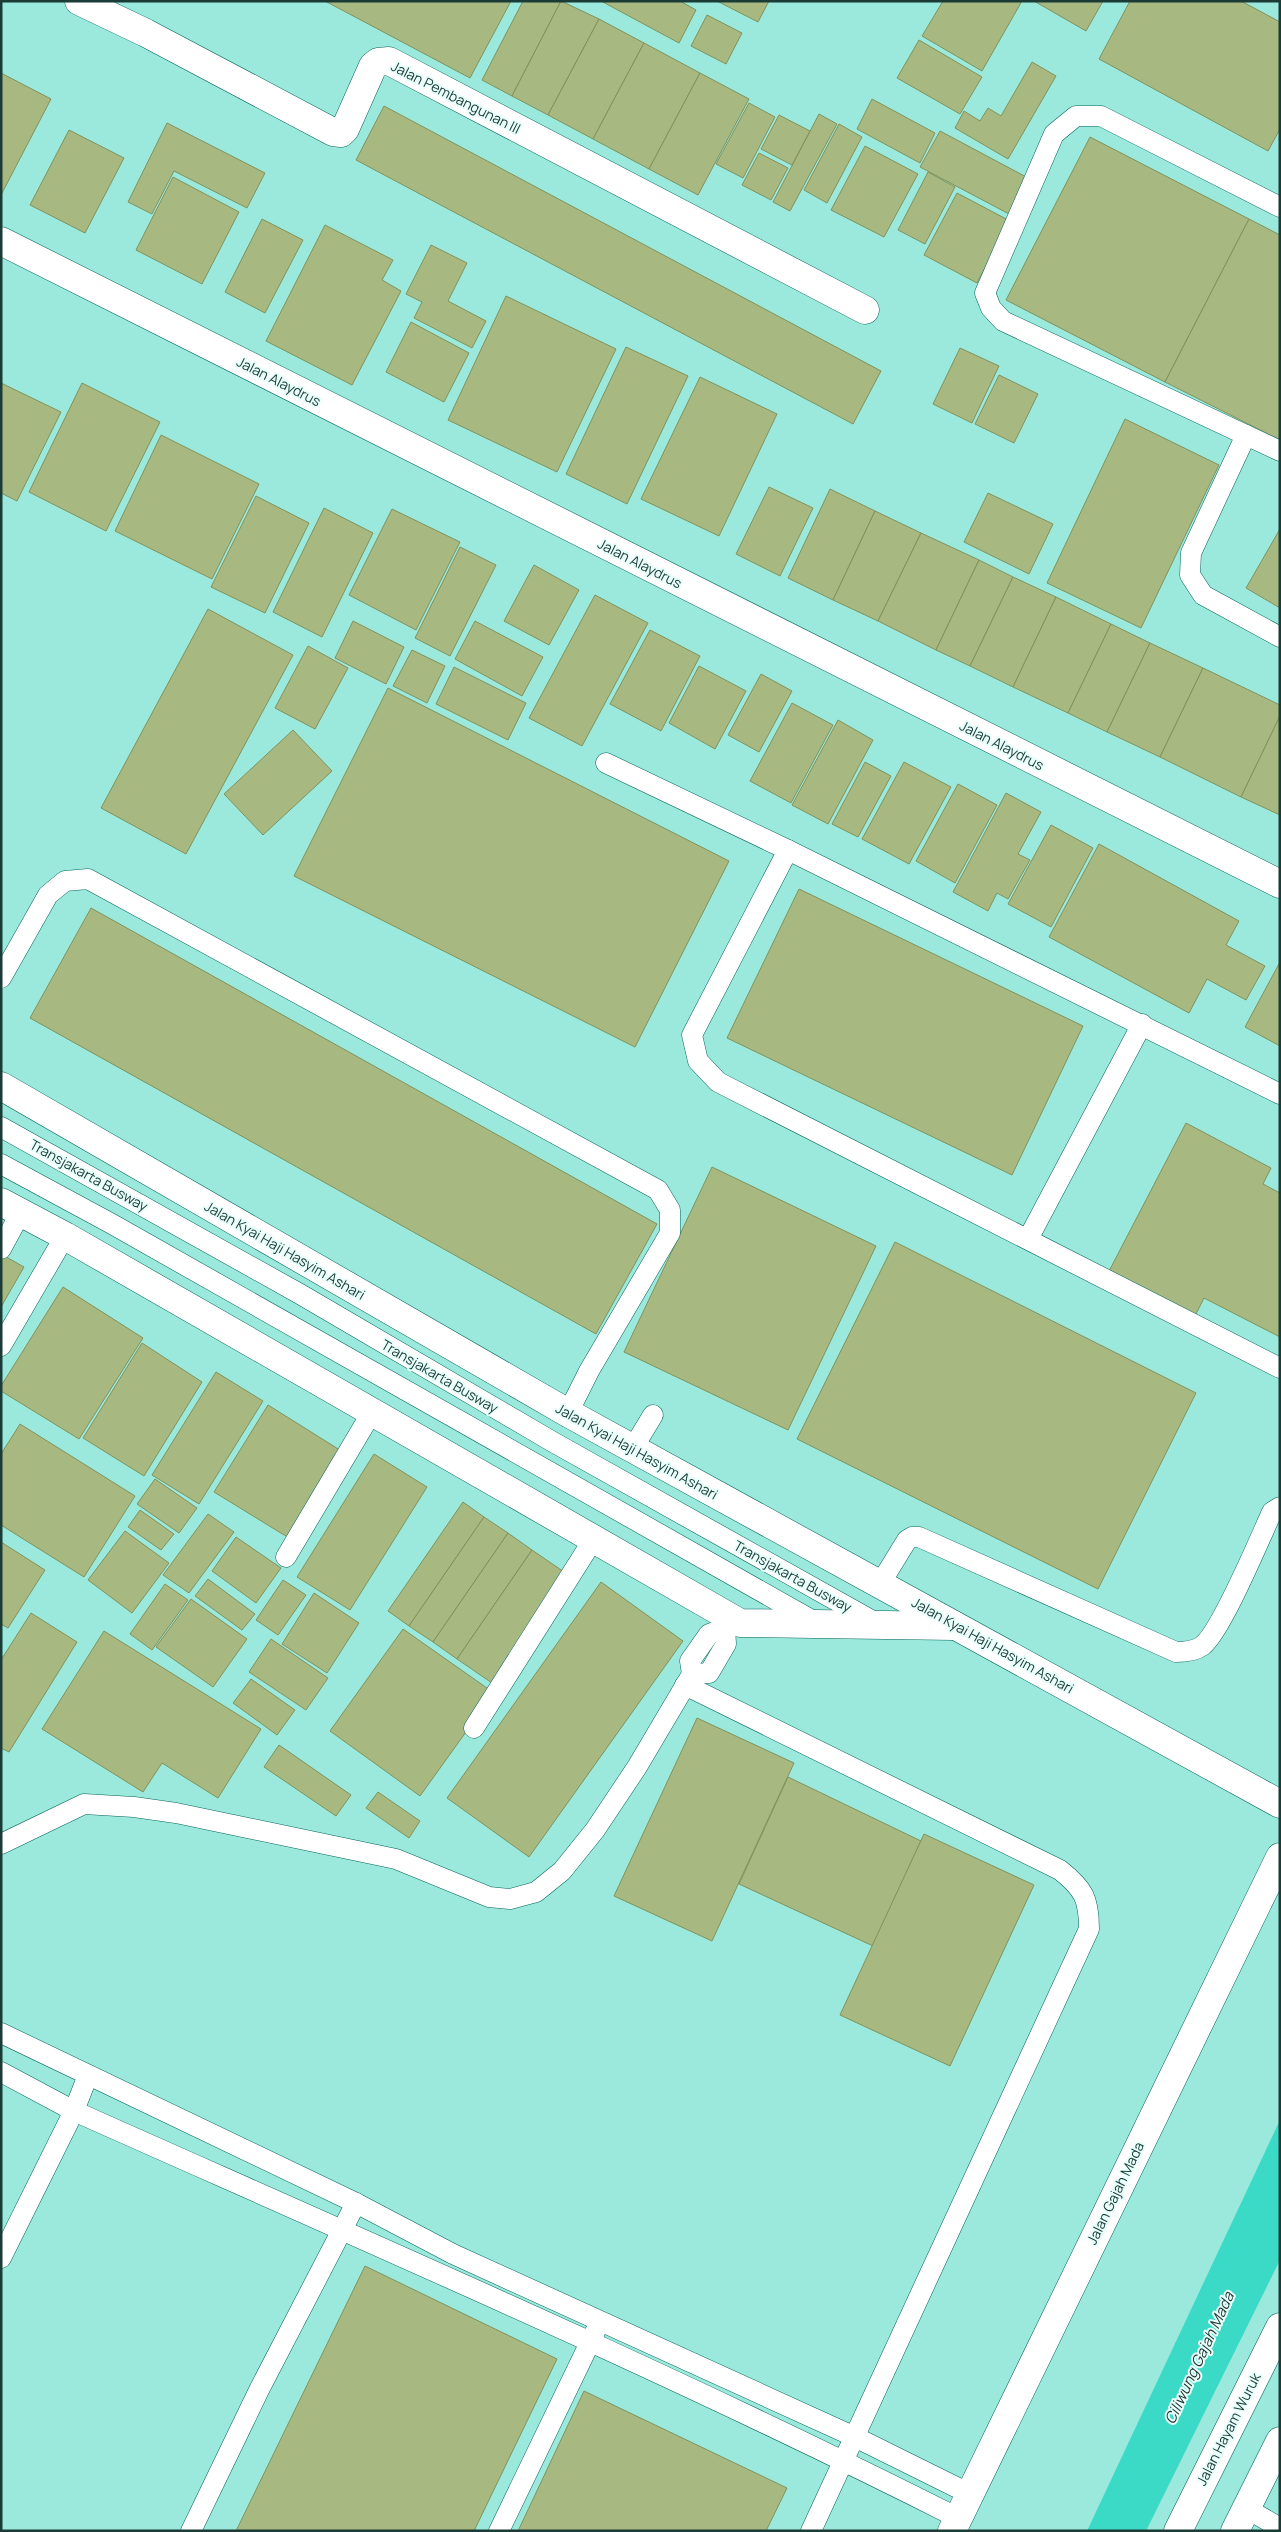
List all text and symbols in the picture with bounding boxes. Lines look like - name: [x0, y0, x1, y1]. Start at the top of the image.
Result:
- street label: Jalan Pembangunan III: [388, 56, 524, 138]
- street label: Jalan Alaydrus: [234, 352, 324, 410]
- street label: Jalan Alaydrus: [595, 534, 685, 592]
- street label: Jalan Alaydrus: [957, 716, 1047, 774]
- street label: Transjakarta Busway: [27, 1135, 152, 1216]
- street label: Jalan Kyai Haji Hasyim Ashari: [201, 1196, 369, 1304]
- street label: Transjakarta Busway: [378, 1335, 502, 1418]
- street label: Jalan Kyai Haji Hasyim Ashari: [553, 1398, 721, 1504]
- street label: Transjakarta Busway: [731, 1536, 856, 1617]
- street label: Jalan Kyai Haji Hasyim Ashari: [909, 1592, 1077, 1698]
- street label: Jalan Gajah Mada: [1082, 2138, 1148, 2248]
- water label: Ciliwung Gajah Mada: [1159, 2288, 1239, 2427]
- street label: Jalan Hayam Wuruk: [1191, 2368, 1265, 2489]

